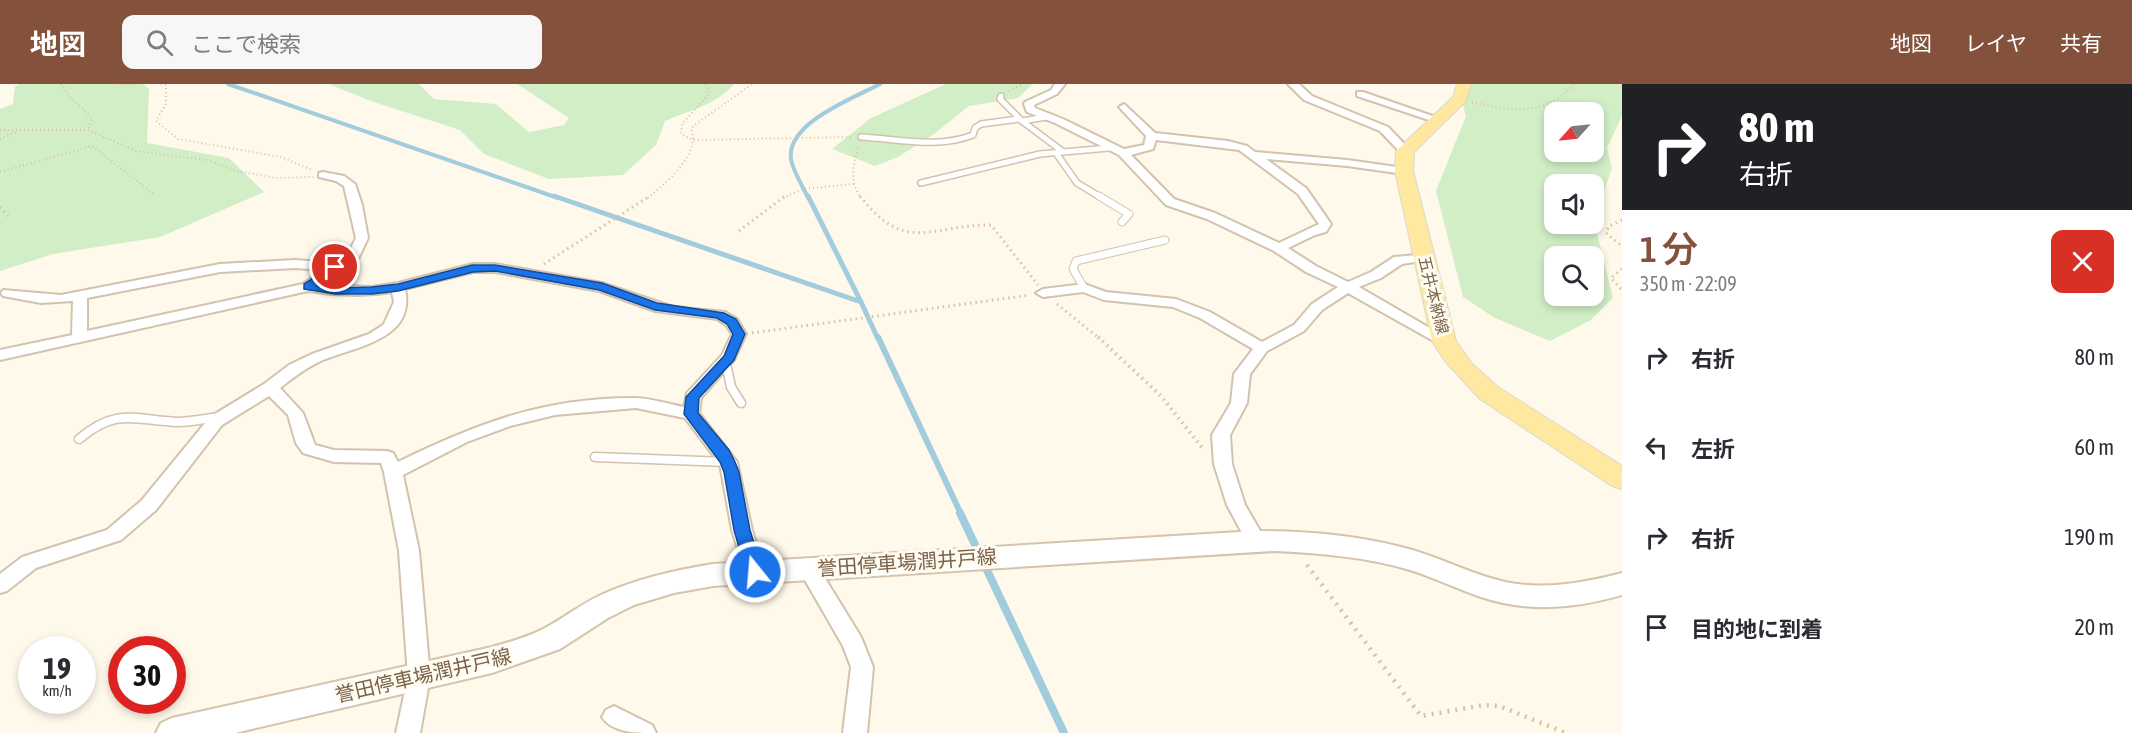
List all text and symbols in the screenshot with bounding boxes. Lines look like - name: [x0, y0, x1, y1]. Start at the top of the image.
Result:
- search box: [122, 15, 542, 69]
- icon: search: [143, 26, 176, 59]
- text: 地図: [30, 28, 86, 60]
- text: ここで検索: [191, 31, 301, 57]
- text: 地図: [1890, 31, 1932, 55]
- text: レイヤ: [1965, 31, 2027, 55]
- text: 共有: [2060, 31, 2102, 55]
- north arrow: [1544, 102, 1604, 162]
- map controls: [1544, 102, 1604, 306]
- text: 80 m: [1739, 103, 1814, 151]
- icon: right: [1640, 108, 1718, 186]
- text: 右折: [1739, 159, 1793, 190]
- button: sound: [1544, 174, 1604, 234]
- text: 1 分: [1640, 228, 1698, 270]
- button: close: [2051, 230, 2114, 293]
- pin: [309, 241, 360, 292]
- button: search: [1544, 246, 1604, 306]
- icon: arrive: [318, 250, 351, 283]
- street label: 五井本納線: [1416, 254, 1452, 336]
- text: 350 m · 22:09: [1640, 272, 1737, 295]
- icon: right: [1640, 341, 1673, 374]
- text: 80 m: [2074, 344, 2114, 370]
- text: 右折: [1691, 346, 1735, 372]
- icon: left: [1640, 431, 1673, 464]
- text: 60 m: [2074, 434, 2114, 460]
- text: 左折: [1691, 436, 1735, 462]
- icon: right: [1640, 521, 1673, 554]
- text: 190 m: [2064, 524, 2114, 550]
- text: 右折: [1691, 526, 1735, 552]
- position arrow: [723, 540, 787, 604]
- street label: 誉田停車場潤井戸線: [816, 544, 998, 580]
- icon: arrive: [1640, 611, 1673, 644]
- text: 20 m: [2074, 614, 2114, 640]
- text: 目的地に到着: [1691, 616, 1823, 642]
- speed limit sign: 30: [108, 636, 186, 714]
- street label: 誉田停車場潤井戸線: [333, 644, 513, 706]
- text: 19: [43, 651, 71, 685]
- text: km/h: [42, 682, 72, 699]

